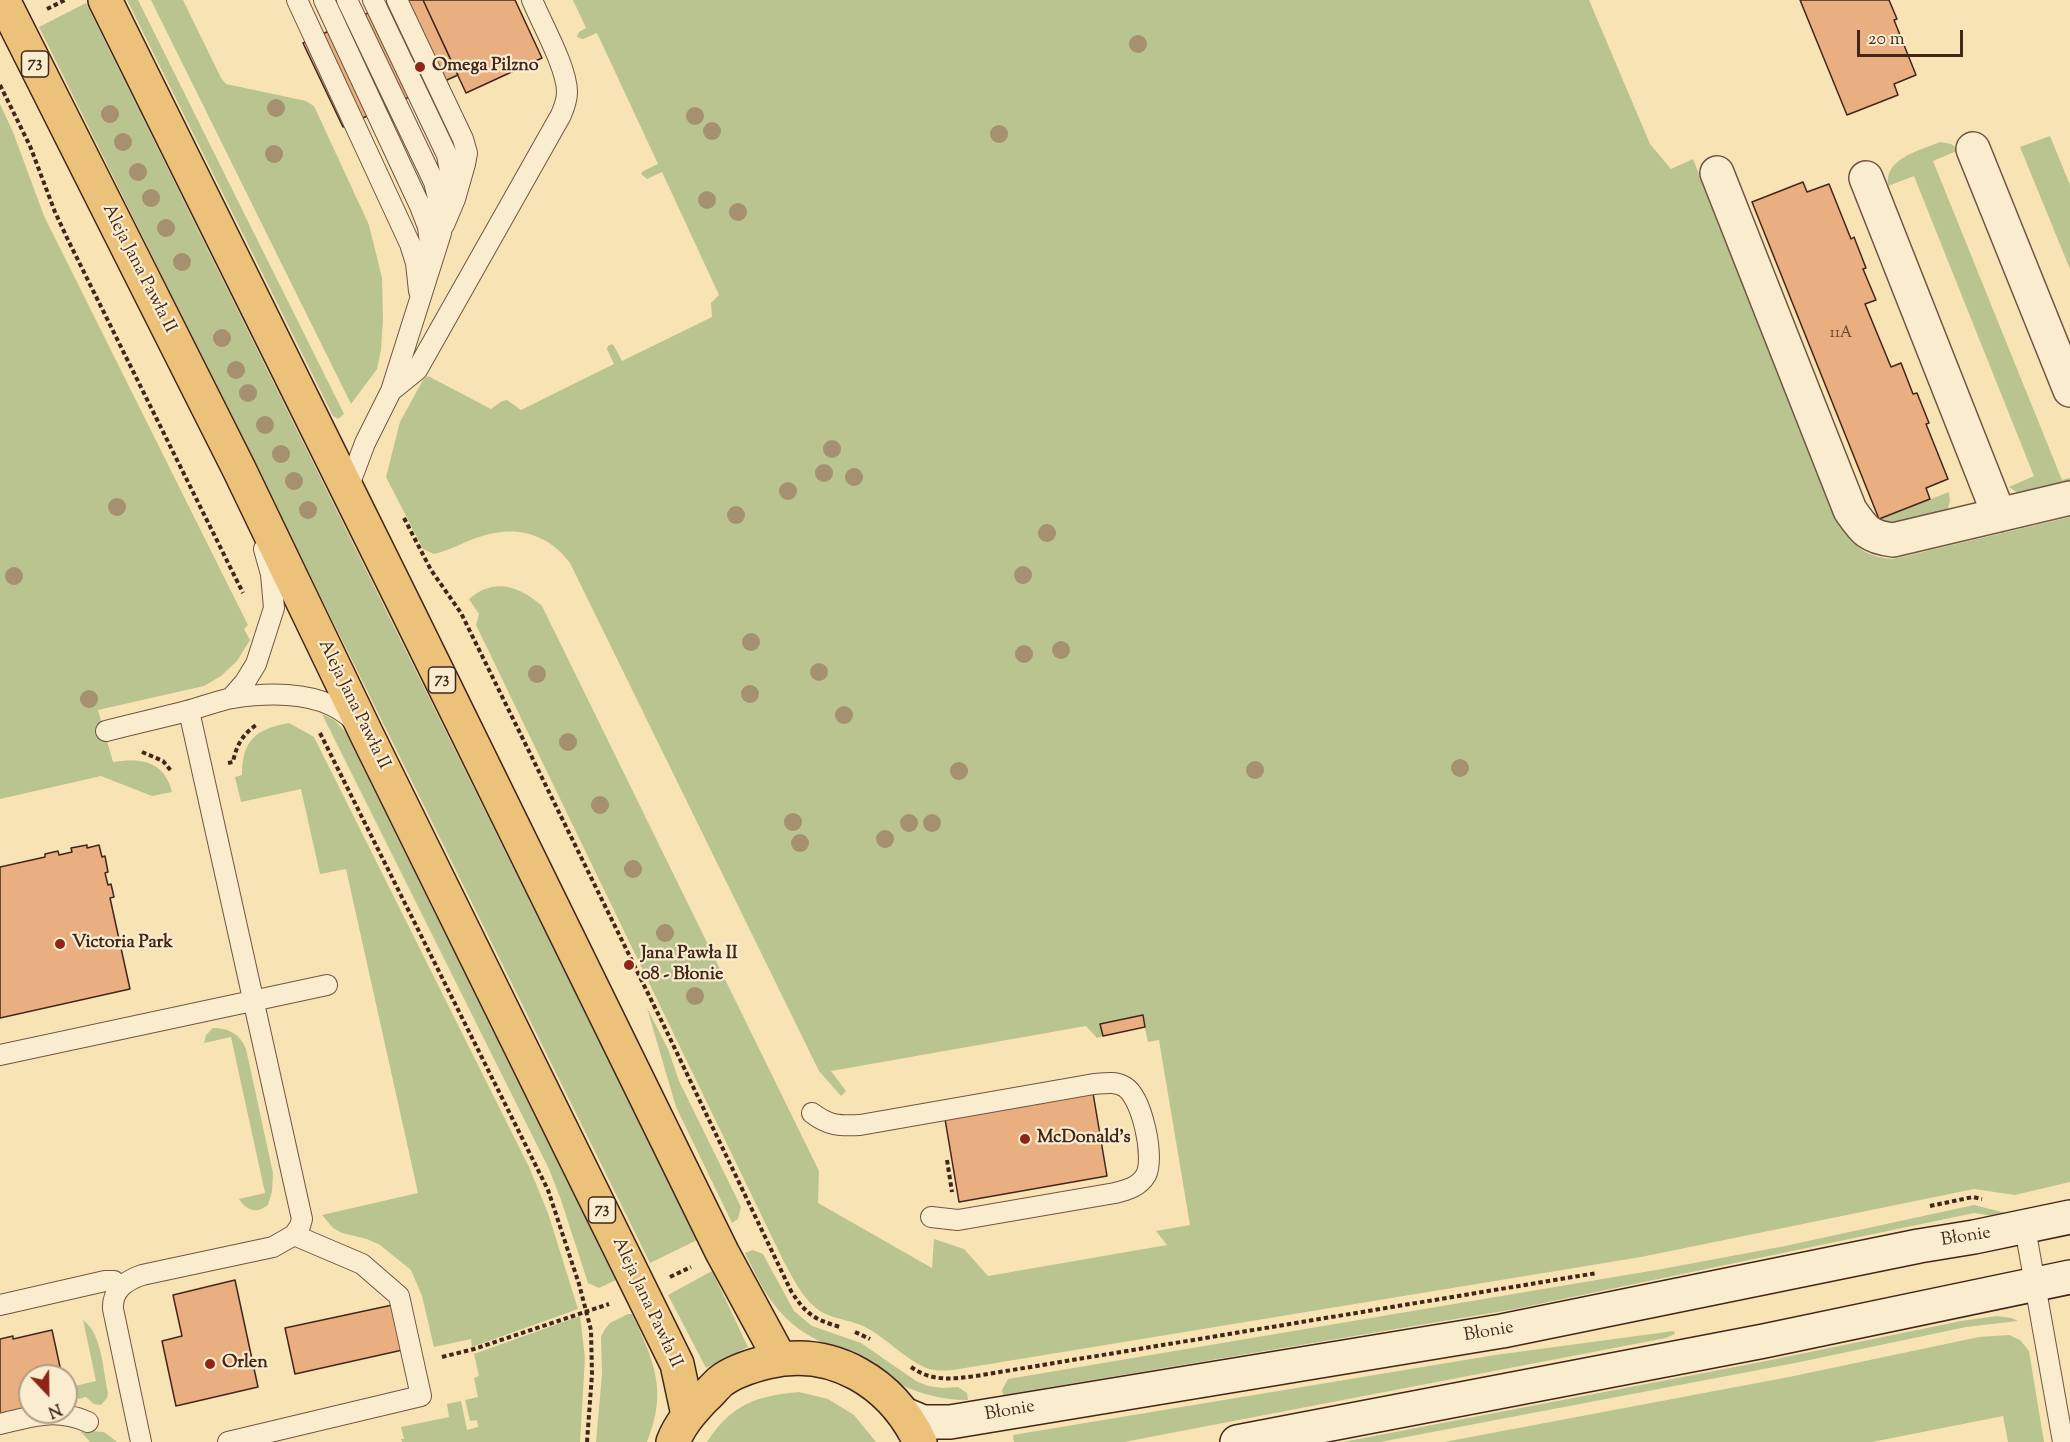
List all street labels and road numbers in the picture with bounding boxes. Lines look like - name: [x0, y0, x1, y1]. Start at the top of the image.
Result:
- road number: 73: [22, 51, 48, 77]
- street label: Aleja Jana Pawła II: [96, 201, 180, 337]
- street label: Aleja Jana Pawła II: [312, 637, 394, 773]
- road number: 73: [428, 667, 456, 693]
- road number: 73: [588, 1197, 616, 1223]
- street label: Błonie: [1940, 1223, 1992, 1253]
- street label: Aleja Jana Pawła II: [606, 1234, 686, 1372]
- street label: Błonie: [1462, 1318, 1516, 1348]
- street label: Błonie: [983, 1397, 1037, 1427]

